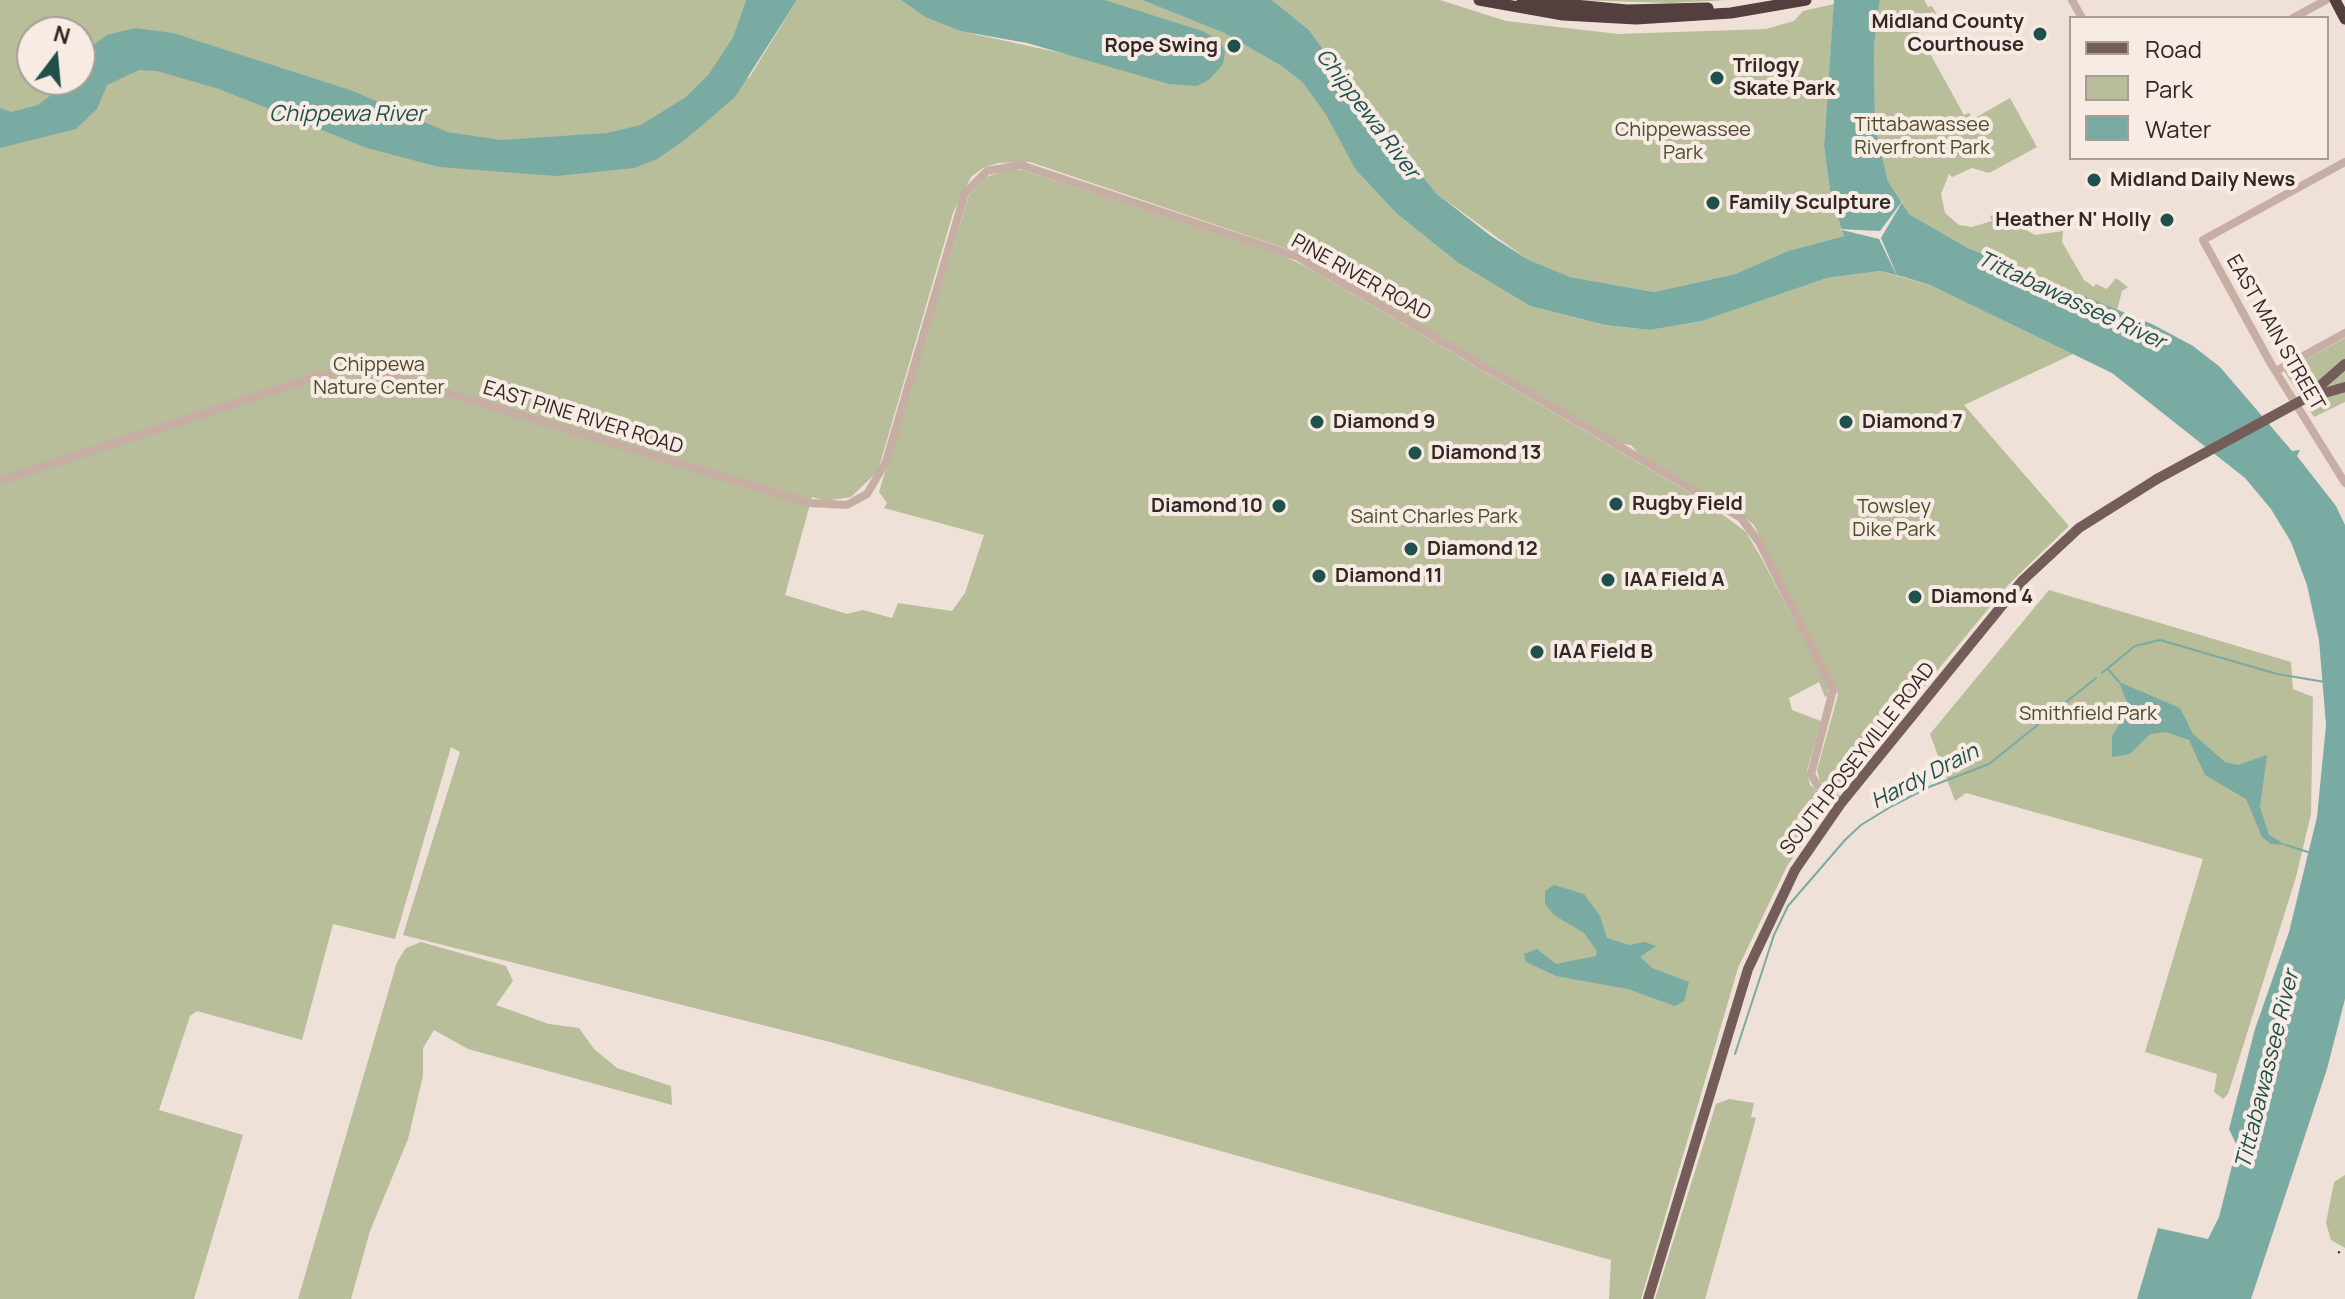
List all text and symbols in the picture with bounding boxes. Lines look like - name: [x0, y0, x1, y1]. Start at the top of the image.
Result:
- place label: Midland County Courthouse: [1871, 10, 2024, 57]
- north arrow: [16, 16, 96, 96]
- legend: [2069, 16, 2329, 160]
- text: N: [50, 18, 74, 51]
- marker: Midland County Courthouse: [2031, 25, 2049, 43]
- text: Road: [2145, 32, 2202, 65]
- place label: Rope Swing: [1104, 34, 1218, 58]
- marker: Rope Swing: [1225, 37, 1243, 55]
- water label: Chippewa River: [1310, 44, 1424, 184]
- place label: Trilogy Skate Park: [1733, 54, 1835, 101]
- marker: Trilogy Skate Park: [1708, 69, 1726, 87]
- text: Park: [2145, 72, 2193, 105]
- water label: Chippewa River: [269, 102, 425, 128]
- text: Water: [2145, 112, 2212, 145]
- park label: Tittabawassee Riverfront Park: [1854, 113, 1990, 160]
- park label: Chippewassee Park: [1615, 118, 1751, 165]
- place label: Midland Daily News: [2110, 168, 2295, 192]
- marker: Midland Daily News: [2085, 171, 2103, 189]
- place label: Family Sculpture: [1729, 191, 1891, 215]
- marker: Family Sculpture: [1704, 194, 1722, 212]
- place label: Heather N' Holly: [1995, 208, 2151, 232]
- marker: Heather N' Holly: [2158, 211, 2176, 229]
- street label: PINE RIVER ROAD: [1287, 230, 1435, 326]
- water label: Tittabawassee River: [1973, 246, 2169, 356]
- street label: EAST MAIN STREET: [2221, 251, 2329, 415]
- park label: Chippewa Nature Center: [313, 353, 445, 400]
- street label: EAST PINE RIVER ROAD: [480, 376, 686, 460]
- place label: Diamond 9: [1333, 410, 1435, 434]
- place label: Diamond 7: [1862, 410, 1963, 434]
- marker: Diamond 9: [1308, 413, 1326, 431]
- marker: Diamond 7: [1837, 413, 1855, 431]
- place label: Diamond 13: [1431, 441, 1541, 465]
- marker: Diamond 13: [1406, 444, 1424, 462]
- place label: Rugby Field: [1632, 492, 1743, 516]
- place label: Diamond 10: [1151, 494, 1263, 518]
- marker: Rugby Field: [1607, 495, 1625, 513]
- park label: Towsley Dike Park: [1852, 495, 1936, 542]
- marker: Diamond 10: [1270, 497, 1288, 515]
- park label: Saint Charles Park: [1350, 505, 1518, 529]
- place label: Diamond 12: [1427, 537, 1538, 561]
- marker: Diamond 12: [1402, 540, 1420, 558]
- place label: Diamond 11: [1335, 564, 1443, 588]
- marker: Diamond 11: [1310, 567, 1328, 585]
- place label: IAA Field A: [1624, 568, 1725, 592]
- marker: IAA Field A: [1599, 571, 1617, 589]
- place label: Diamond 4: [1931, 585, 2033, 609]
- marker: Diamond 4: [1906, 588, 1924, 606]
- place label: IAA Field B: [1553, 640, 1653, 664]
- marker: IAA Field B: [1528, 643, 1546, 661]
- street label: SOUTH POSEYVILLE ROAD: [1776, 658, 1940, 860]
- park label: Smithfield Park: [2019, 702, 2157, 726]
- water label: Hardy Drain: [1867, 739, 1983, 815]
- water label: Tittabawassee River: [2231, 968, 2305, 1172]

